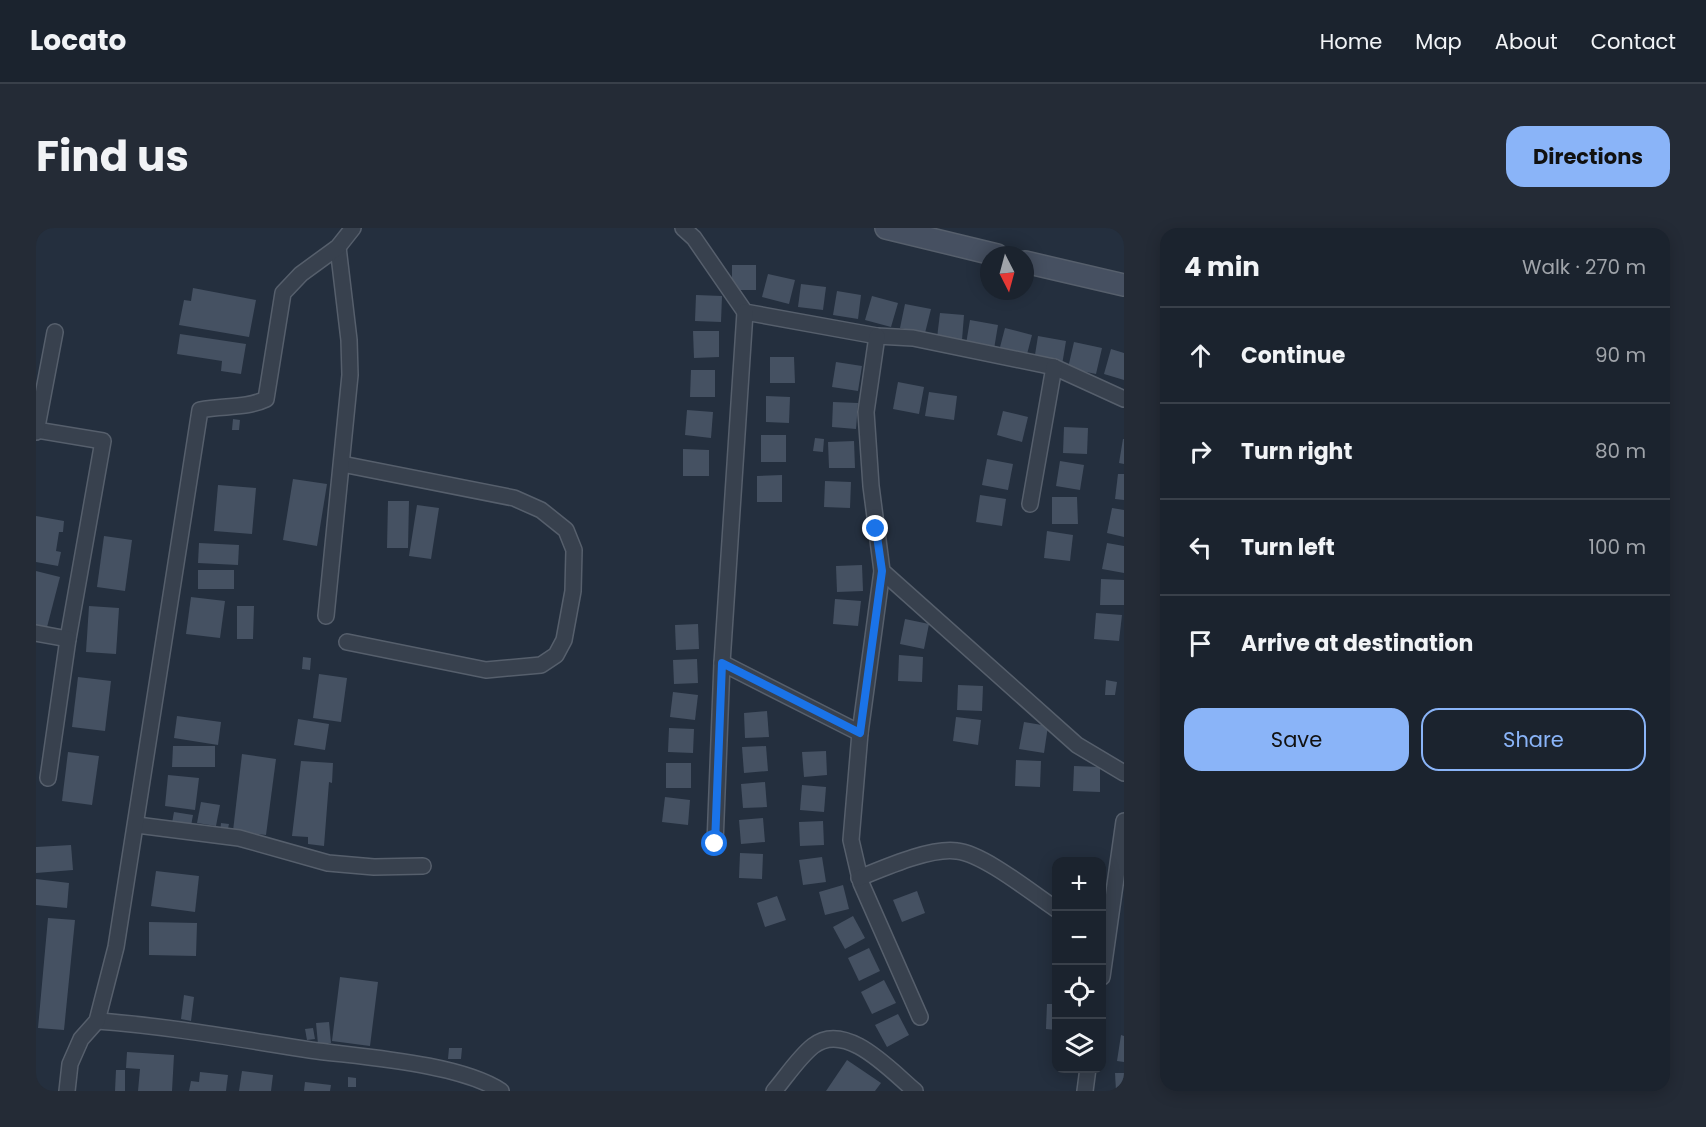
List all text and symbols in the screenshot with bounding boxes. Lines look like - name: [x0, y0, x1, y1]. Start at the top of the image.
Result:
- text: Locato: [30, 21, 126, 60]
- text: Home: [1320, 27, 1382, 56]
- text: Map: [1415, 27, 1462, 56]
- text: About: [1495, 27, 1558, 56]
- text: Contact: [1591, 27, 1676, 56]
- button: Directions: [1506, 126, 1670, 187]
- text: Find us: [36, 127, 189, 186]
- north arrow: [980, 246, 1034, 300]
- text: 4 min: [1184, 249, 1260, 285]
- text: Walk · 270 m: [1522, 253, 1646, 281]
- icon: ahead: [1184, 339, 1217, 372]
- text: Continue: [1241, 340, 1345, 371]
- text: 90 m: [1595, 341, 1646, 369]
- icon: right: [1184, 435, 1217, 468]
- text: Turn right: [1241, 436, 1352, 467]
- text: 80 m: [1595, 437, 1646, 465]
- route end: [862, 515, 888, 541]
- icon: left: [1184, 531, 1217, 564]
- text: Turn left: [1241, 532, 1335, 563]
- text: 100 m: [1589, 533, 1646, 561]
- icon: arrive: [1184, 627, 1217, 660]
- text: Arrive at destination: [1241, 628, 1473, 659]
- button: Save: [1184, 708, 1409, 771]
- button: Share: [1421, 708, 1646, 771]
- route start: [701, 830, 727, 856]
- map controls: [1052, 857, 1106, 1073]
- button: +: [1052, 857, 1106, 911]
- button: −: [1052, 911, 1106, 965]
- button: locate: [1052, 965, 1106, 1019]
- button: layers: [1052, 1019, 1106, 1073]

